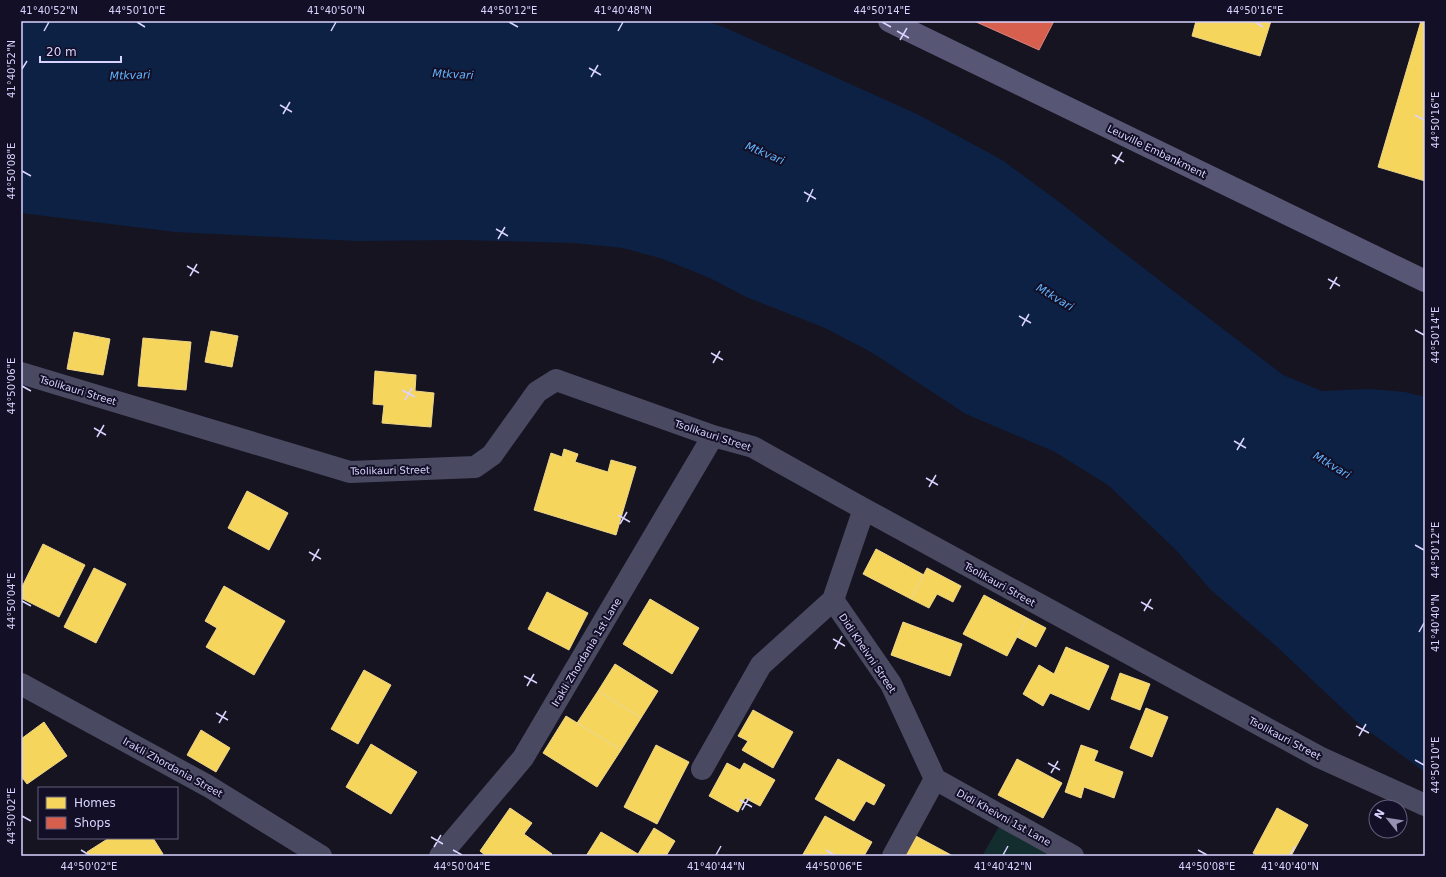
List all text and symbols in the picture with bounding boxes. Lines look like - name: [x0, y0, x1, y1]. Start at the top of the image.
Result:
- text: 41°40'52"N: [20, 5, 78, 16]
- text: 44°50'10"E: [109, 5, 165, 16]
- text: 41°40'50"N: [307, 5, 365, 16]
- text: 44°50'12"E: [481, 5, 537, 16]
- text: 41°40'48"N: [594, 5, 652, 16]
- text: 44°50'14"E: [854, 5, 910, 16]
- text: 44°50'16"E: [1227, 5, 1283, 16]
- scale bar: [40, 38, 121, 64]
- text: 41°40'52"N: [6, 40, 17, 98]
- text: 20 m: [46, 45, 77, 59]
- water label: Mtkvari: [432, 67, 474, 82]
- water label: Mtkvari: [109, 68, 151, 83]
- text: 44°50'16"E: [1430, 92, 1441, 148]
- street label: Leuville Embankment: [1106, 123, 1208, 180]
- water label: Mtkvari: [743, 139, 786, 167]
- text: 44°50'08"E: [6, 143, 17, 199]
- water label: Mtkvari: [1034, 281, 1076, 314]
- text: 44°50'14"E: [1430, 307, 1441, 363]
- text: 44°50'06"E: [6, 358, 17, 414]
- street label: Tsolikauri Street: [37, 373, 118, 407]
- street label: Tsolikauri Street: [672, 418, 753, 453]
- water label: Mtkvari: [1311, 449, 1353, 482]
- street label: Tsolikauri Street: [349, 464, 430, 477]
- text: 44°50'12"E: [1430, 522, 1441, 578]
- street label: Tsolikauri Street: [961, 560, 1037, 609]
- text: 44°50'04"E: [6, 573, 17, 629]
- text: 41°40'40"N: [1430, 594, 1441, 652]
- street label: Irakli Zhordania 1st Lane: [550, 596, 623, 709]
- street label: Didi Kheivni Street: [837, 612, 898, 695]
- street label: Tsolikauri Street: [1246, 714, 1323, 762]
- street label: Irakli Zhordania Street: [121, 735, 225, 799]
- text: 44°50'10"E: [1430, 737, 1441, 793]
- legend: [38, 787, 178, 839]
- street label: Didi Kheivni 1st Lane: [955, 787, 1053, 848]
- text: 44°50'02"E: [6, 788, 17, 844]
- text: Homes: [74, 796, 116, 810]
- north arrow: [1368, 799, 1408, 839]
- text: N: [1372, 807, 1388, 821]
- text: Shops: [74, 816, 110, 830]
- text: 44°50'02"E: [61, 861, 117, 872]
- text: 44°50'04"E: [434, 861, 490, 872]
- text: 41°40'44"N: [687, 861, 745, 872]
- text: 44°50'06"E: [806, 861, 862, 872]
- text: 41°40'42"N: [974, 861, 1032, 872]
- text: 44°50'08"E: [1179, 861, 1235, 872]
- text: 41°40'40"N: [1261, 861, 1319, 872]

